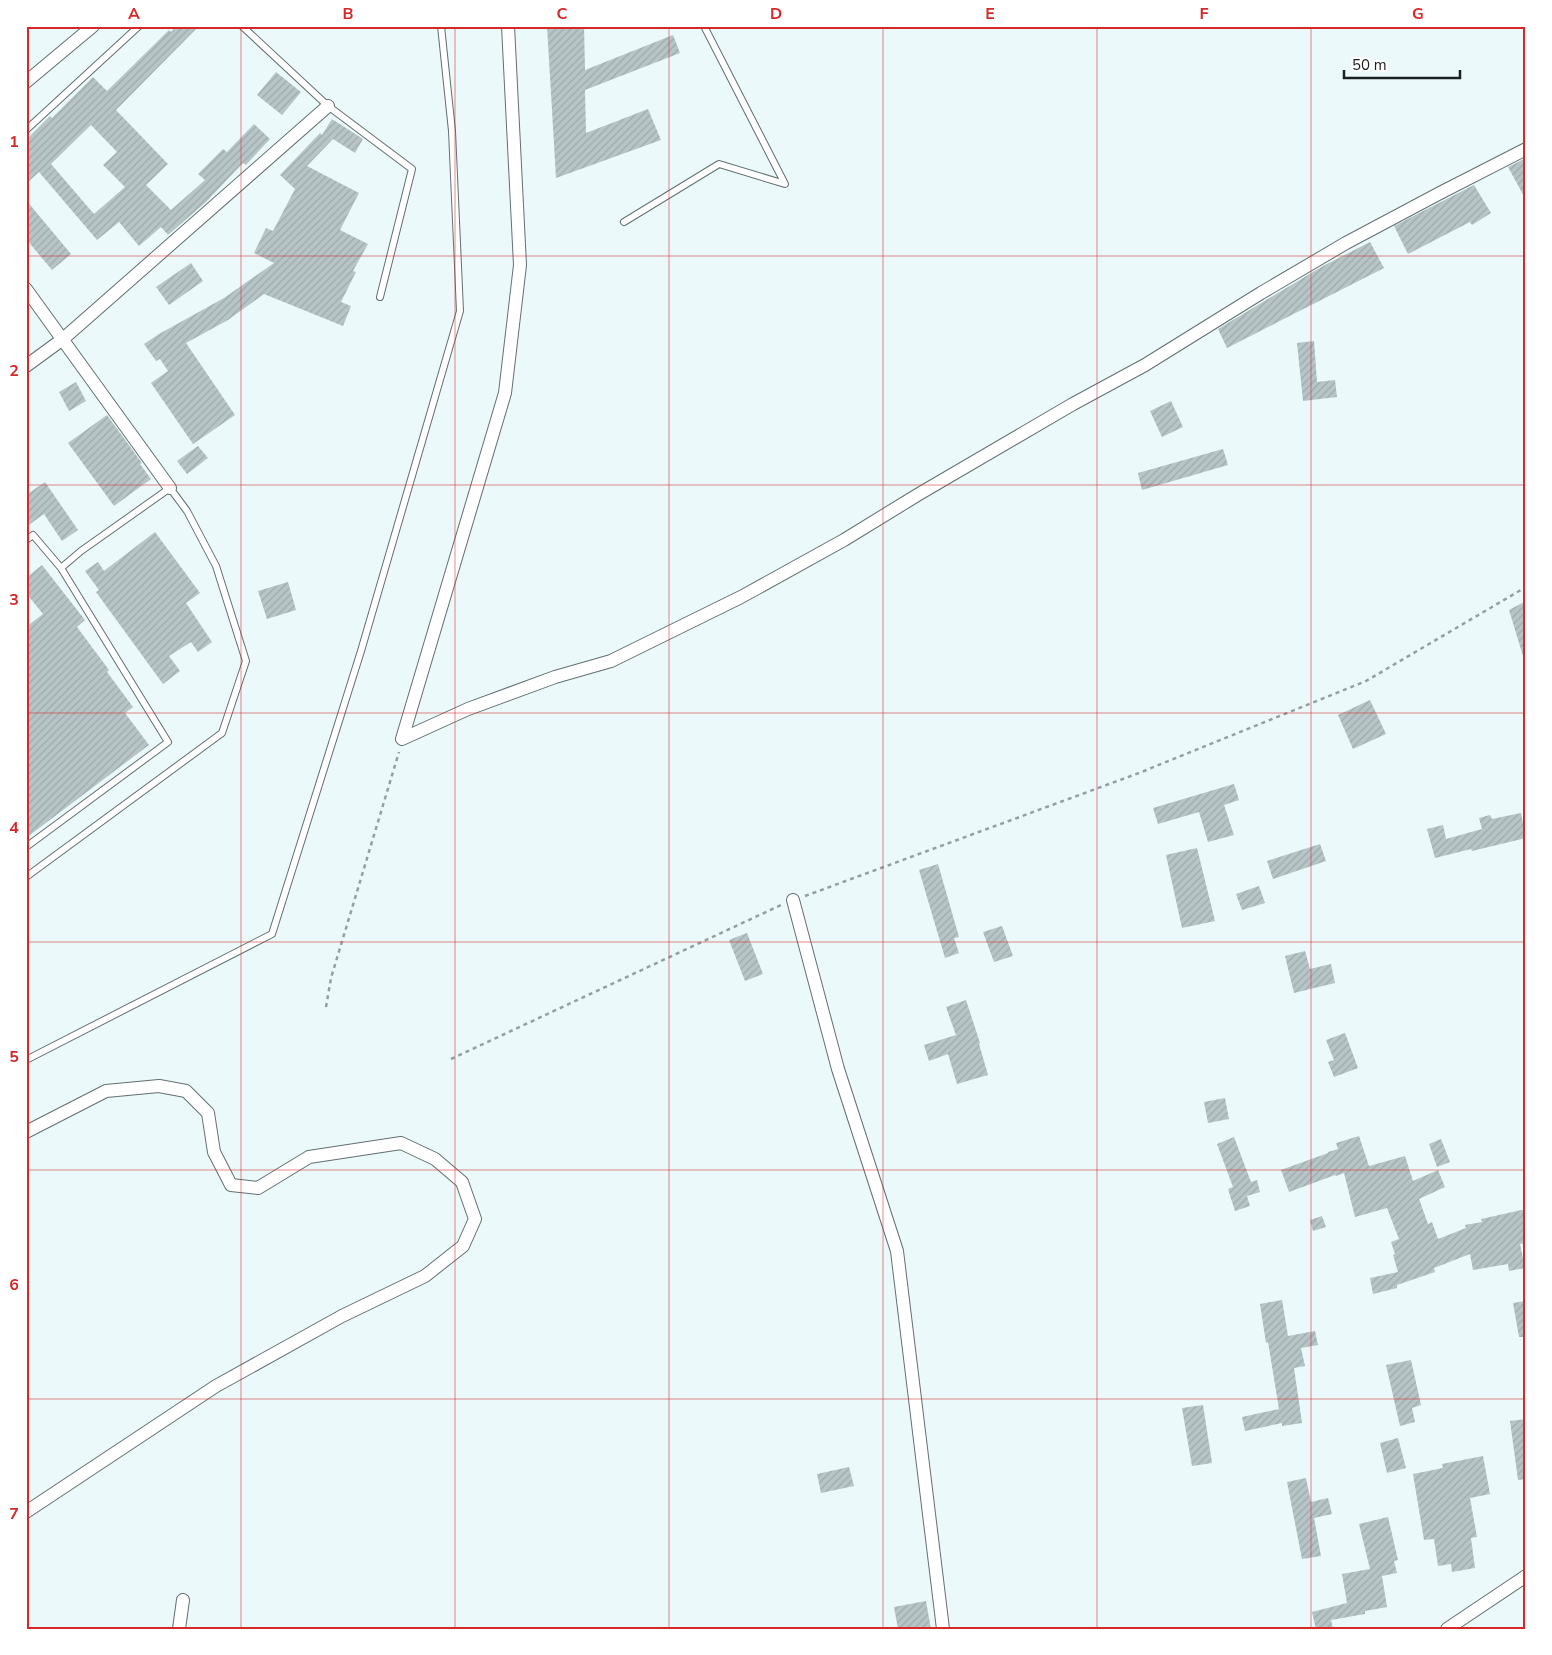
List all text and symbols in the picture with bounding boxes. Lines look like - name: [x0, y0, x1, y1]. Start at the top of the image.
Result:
- text: A: [128, 3, 140, 25]
- text: B: [342, 3, 354, 25]
- text: C: [557, 3, 568, 25]
- text: D: [770, 3, 782, 25]
- text: E: [985, 3, 995, 25]
- text: F: [1200, 3, 1209, 25]
- text: G: [1412, 3, 1424, 25]
- scale bar: [1344, 48, 1461, 80]
- text: 50 m: [1352, 55, 1387, 75]
- text: 1: [9, 131, 19, 153]
- text: 2: [9, 360, 19, 382]
- text: 3: [9, 589, 19, 611]
- text: 4: [9, 817, 19, 839]
- text: 5: [9, 1046, 19, 1068]
- text: 6: [9, 1274, 19, 1296]
- text: 7: [9, 1503, 19, 1525]

